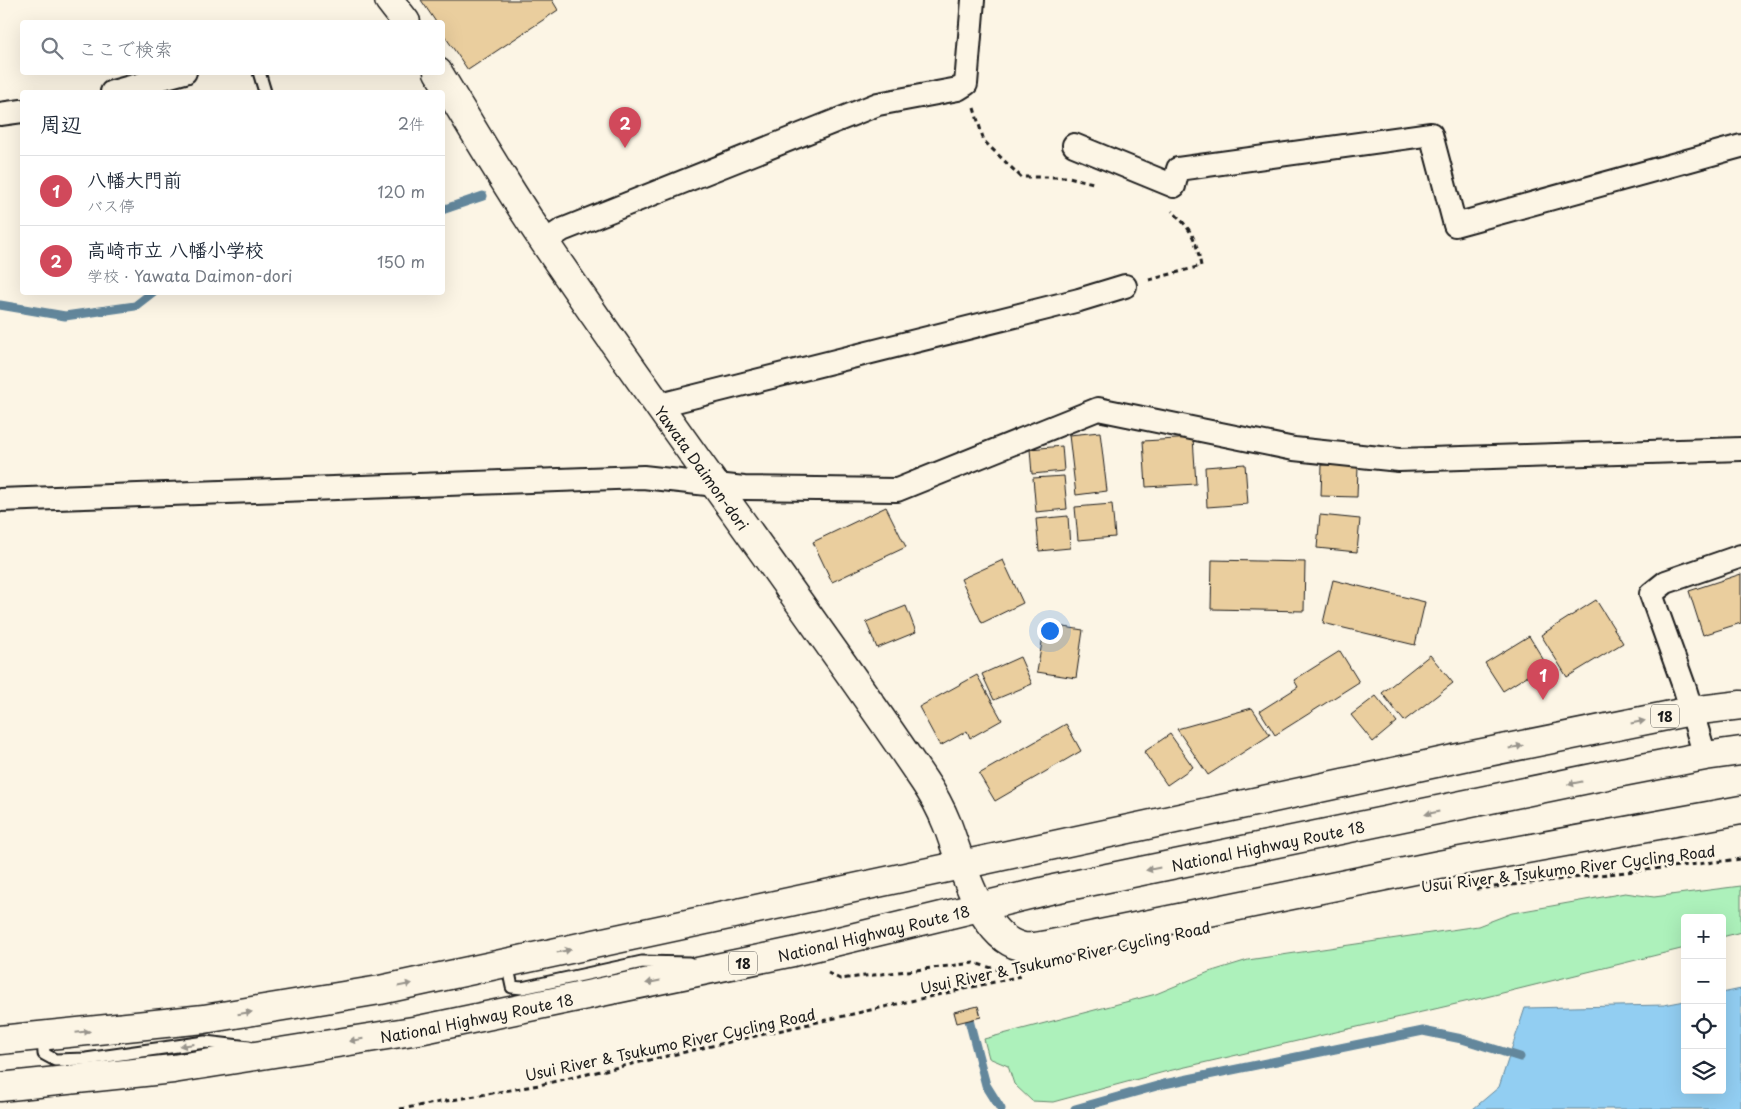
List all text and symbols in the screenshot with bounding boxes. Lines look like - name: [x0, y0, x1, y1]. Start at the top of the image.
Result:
- search box: [20, 20, 445, 75]
- icon: search: [38, 34, 66, 62]
- text: ここで検索: [78, 34, 173, 62]
- text: 周辺: [40, 107, 82, 139]
- pin: 2: [609, 107, 641, 148]
- text: 2件: [398, 111, 425, 135]
- text: 八幡大門前: [87, 165, 182, 193]
- text: 1: [52, 179, 60, 203]
- text: 120 m: [378, 179, 425, 203]
- text: バス停: [87, 193, 135, 217]
- text: 高崎市立 八幡小学校: [87, 235, 264, 263]
- text: 2: [50, 249, 62, 273]
- text: 150 m: [377, 249, 425, 273]
- text: 学校 · Yawata Daimon-dori: [87, 263, 292, 287]
- street label: Yawata Daimon-dori: [650, 400, 755, 535]
- your location: [1037, 618, 1063, 644]
- pin: 1: [1527, 659, 1559, 700]
- road number: 18: [1651, 704, 1679, 728]
- one-way arrow: [1631, 717, 1647, 725]
- one-way arrow: [1508, 742, 1524, 750]
- one-way arrow: [1567, 779, 1582, 787]
- one-way arrow: [1425, 809, 1440, 817]
- street label: National Highway Route 18: [1169, 814, 1367, 876]
- street label: Usui River & Tsukumo River Cycling Road: [1420, 839, 1716, 897]
- one-way arrow: [1145, 865, 1160, 873]
- street label: National Highway Route 18: [776, 898, 972, 966]
- map controls: [1681, 914, 1726, 1094]
- button: +: [1681, 914, 1726, 959]
- street label: Usui River & Tsukumo River Cycling Road: [918, 915, 1212, 999]
- one-way arrow: [556, 947, 571, 955]
- road number: 18: [729, 951, 757, 974]
- button: −: [1681, 959, 1726, 1004]
- one-way arrow: [645, 978, 661, 986]
- one-way arrow: [397, 981, 412, 989]
- street label: National Highway Route 18: [378, 987, 575, 1048]
- street label: Usui River & Tsukumo River Cycling Road: [523, 1002, 817, 1086]
- button: locate: [1681, 1004, 1726, 1049]
- one-way arrow: [237, 1008, 253, 1016]
- one-way arrow: [76, 1028, 92, 1036]
- one-way arrow: [348, 1036, 364, 1044]
- one-way arrow: [179, 1041, 195, 1049]
- button: layers: [1681, 1049, 1726, 1094]

